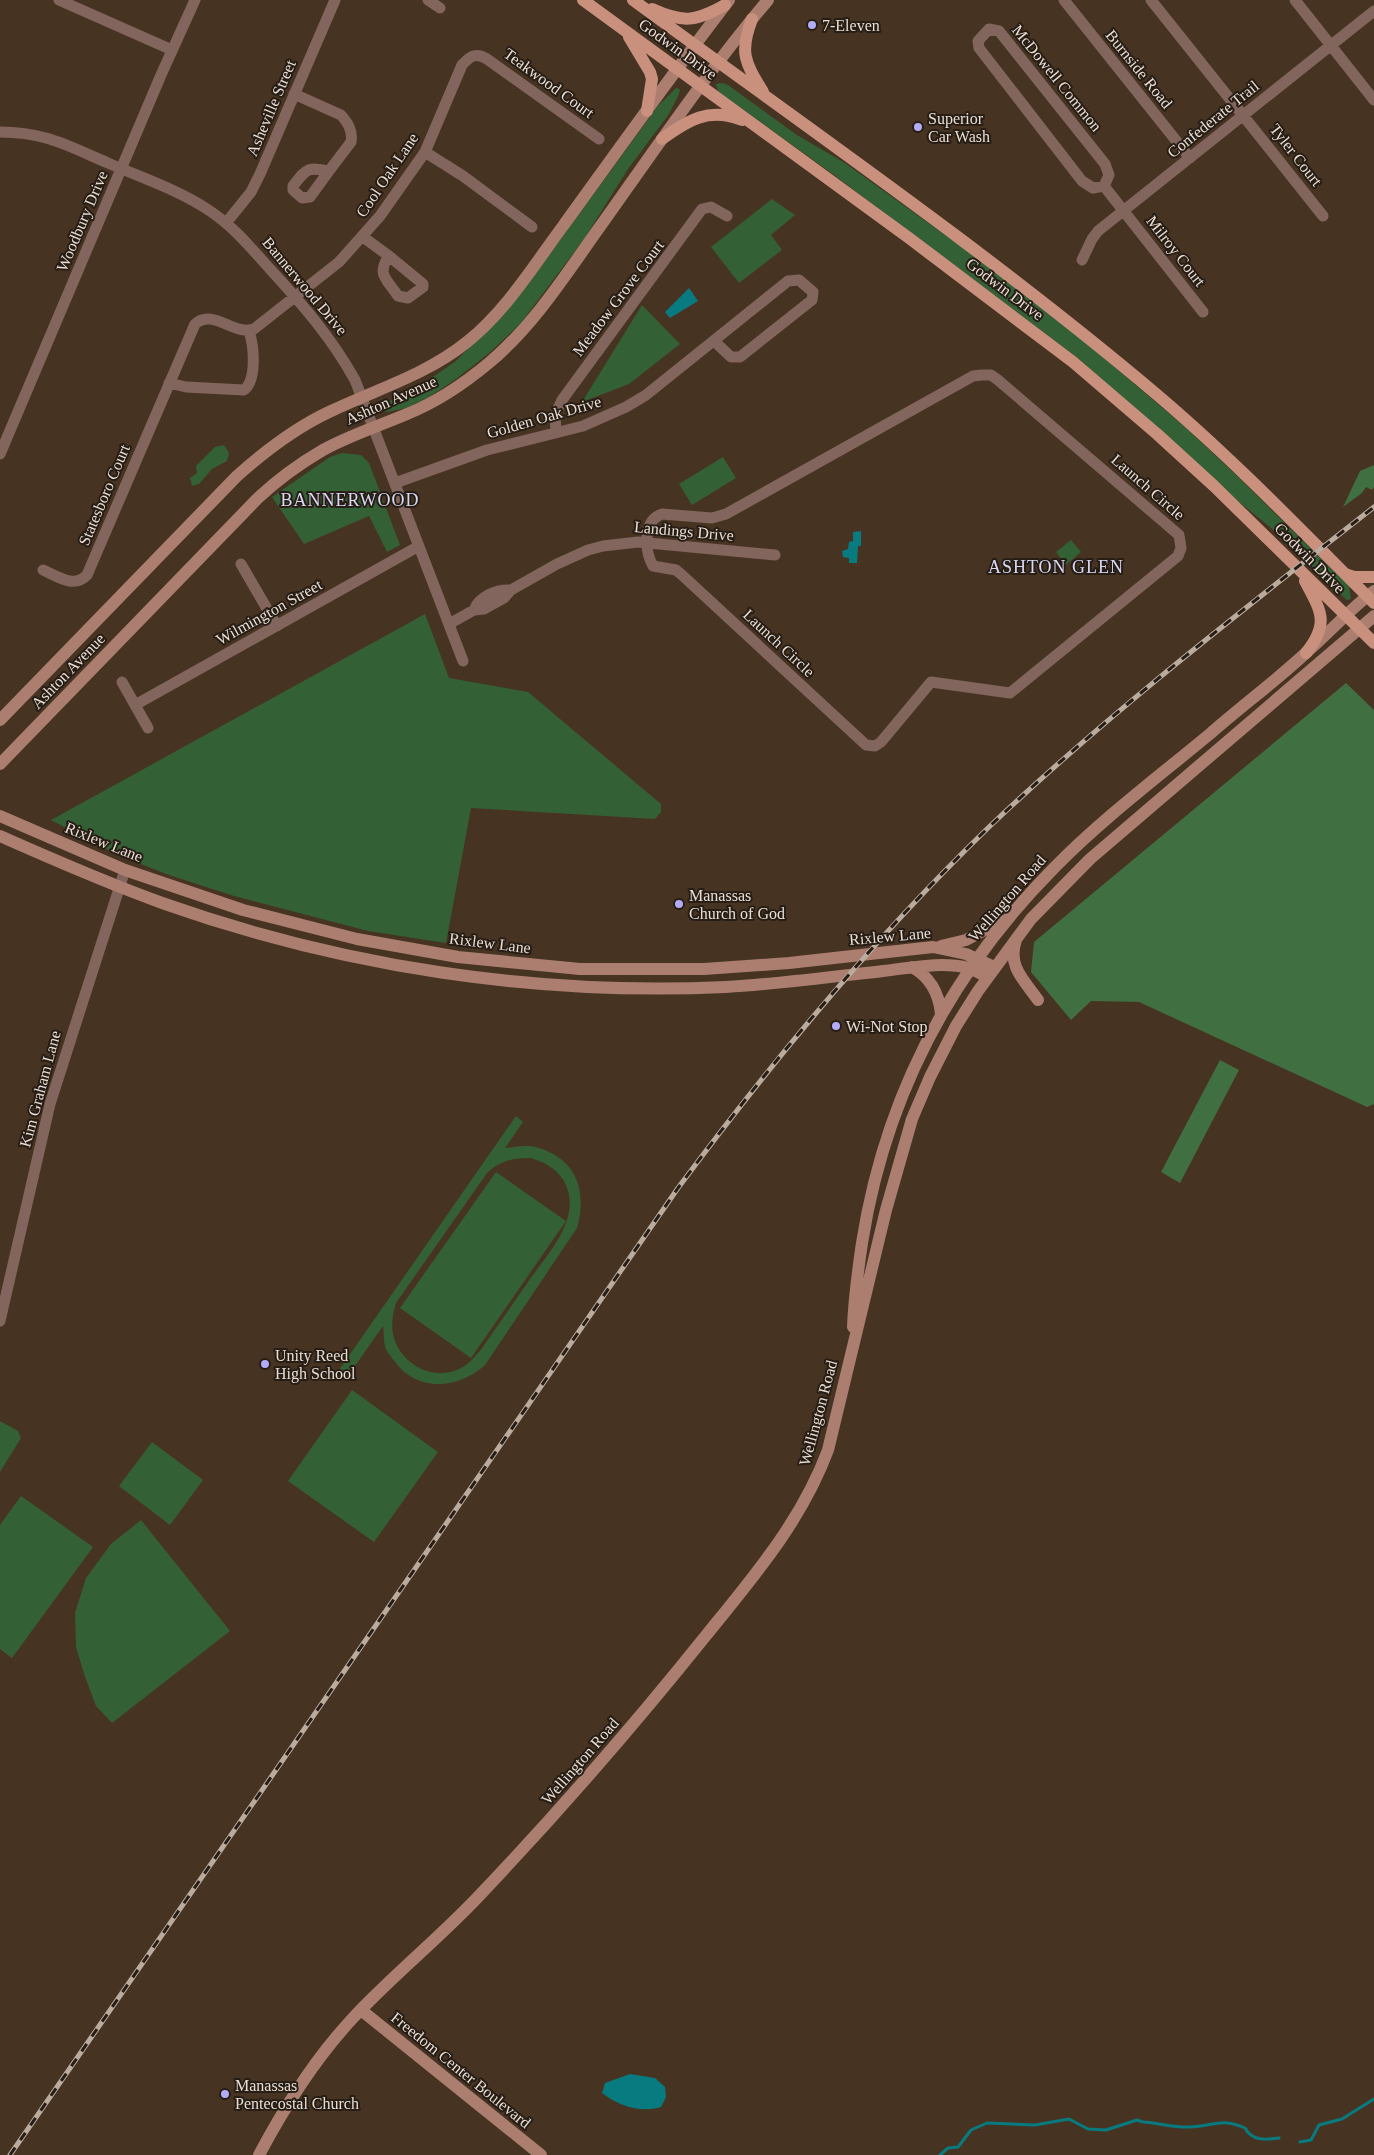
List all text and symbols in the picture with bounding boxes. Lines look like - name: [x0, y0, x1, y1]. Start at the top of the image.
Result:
- street label: Godwin Drive: [636, 15, 720, 83]
- place label: 7-Eleven: [822, 17, 880, 34]
- marker: 7-Eleven: [806, 19, 818, 31]
- street label: McDowell Common: [1009, 21, 1105, 135]
- street label: Burnside Road: [1102, 27, 1176, 111]
- street label: Teakwood Court: [501, 45, 598, 122]
- street label: Asheville Street: [243, 57, 299, 159]
- street label: Confederate Trail: [1164, 77, 1262, 161]
- place label: Superior Car Wash: [928, 110, 990, 145]
- marker: Superior Car Wash: [912, 121, 924, 133]
- street label: Tyler Court: [1266, 121, 1326, 190]
- street label: Cool Oak Lane: [353, 130, 421, 220]
- street label: Woodbury Drive: [53, 168, 112, 274]
- street label: Milroy Court: [1142, 212, 1209, 291]
- street label: Bannerwood Drive: [259, 234, 351, 338]
- street label: Meadow Grove Court: [569, 236, 667, 359]
- street label: Godwin Drive: [963, 255, 1047, 323]
- street label: Ashton Avenue: [343, 372, 439, 428]
- street label: Golden Oak Drive: [485, 393, 603, 441]
- street label: Statesboro Court: [75, 441, 133, 548]
- street label: Launch Circle: [1108, 451, 1188, 523]
- district label: BANNERWOOD: [281, 490, 420, 510]
- street label: Landings Drive: [633, 518, 735, 545]
- street label: Godwin Drive: [1271, 519, 1349, 597]
- district label: ASHTON GLEN: [988, 557, 1124, 577]
- street label: Wilmington Street: [213, 576, 326, 649]
- street label: Launch Circle: [740, 606, 818, 680]
- street label: Ashton Avenue: [28, 630, 108, 712]
- street label: Rixlew Lane: [63, 819, 145, 865]
- street label: Wellington Road: [965, 851, 1050, 945]
- place label: Manassas Church of God: [689, 887, 785, 922]
- marker: Manassas Church of God: [673, 898, 685, 910]
- street label: Rixlew Lane: [848, 924, 932, 948]
- street label: Rixlew Lane: [448, 930, 532, 956]
- place label: Wi-Not Stop: [846, 1018, 928, 1036]
- marker: Wi-Not Stop: [830, 1020, 842, 1032]
- street label: Kim Graham Lane: [16, 1029, 64, 1149]
- place label: Unity Reed High School: [275, 1347, 356, 1383]
- marker: Unity Reed High School: [259, 1358, 271, 1370]
- street label: Wellington Road: [796, 1358, 841, 1468]
- street label: Wellington Road: [538, 1714, 623, 1808]
- street label: Freedom Center Boulevard: [388, 2009, 534, 2131]
- place label: Manassas Pentecostal Church: [235, 2077, 359, 2112]
- marker: Manassas Pentecostal Church: [219, 2088, 231, 2100]

